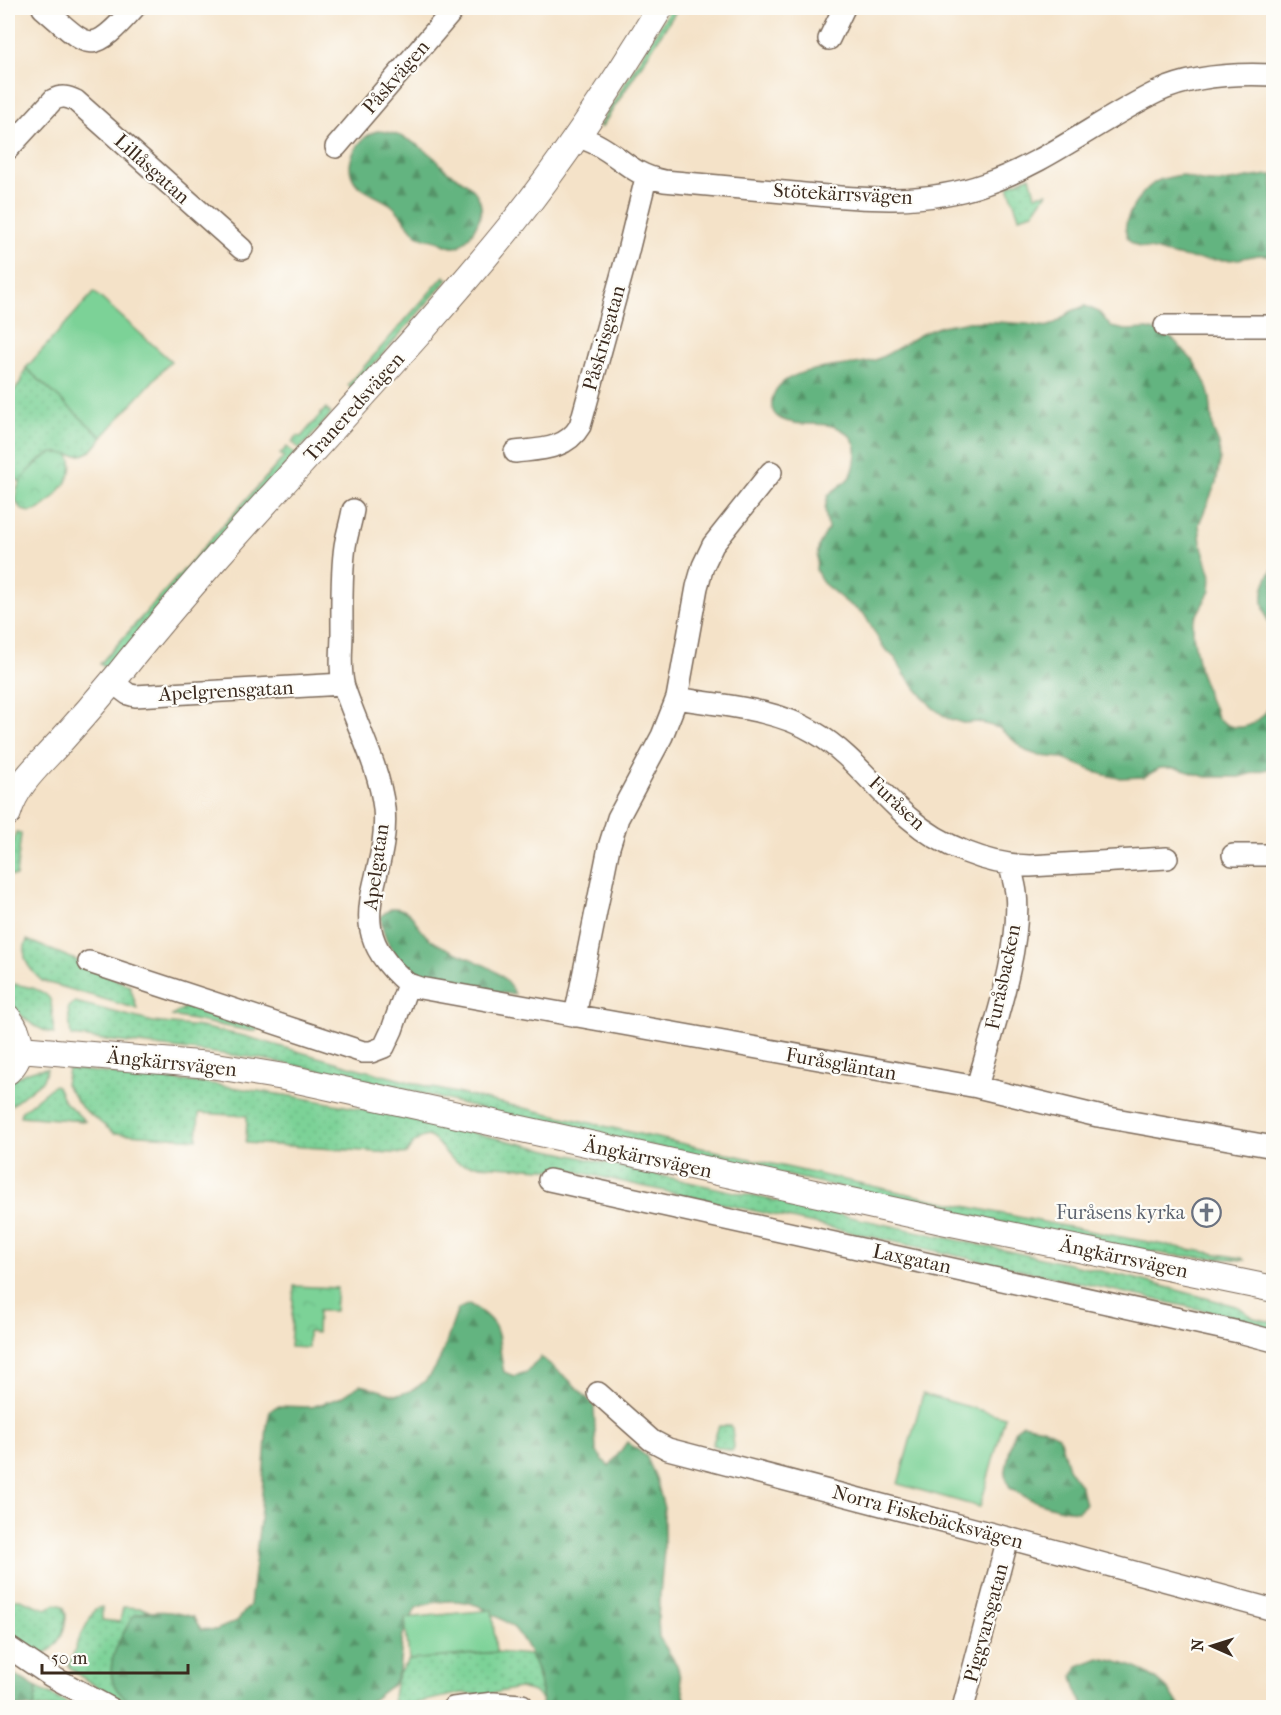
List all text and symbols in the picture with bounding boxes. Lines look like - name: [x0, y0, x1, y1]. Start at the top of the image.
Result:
- street label: Påskvägen: [358, 35, 434, 119]
- street label: Lillåsgatan: [110, 129, 195, 209]
- street label: Stötekärrsvägen: [773, 179, 914, 209]
- street label: Påskrisgatan: [578, 282, 630, 393]
- street label: Traneredsvägen: [299, 347, 409, 466]
- street label: Apelgrensgatan: [157, 676, 294, 706]
- street label: Furåsen: [864, 771, 930, 835]
- street label: Apelgatan: [358, 822, 393, 913]
- street label: Furåsbacken: [981, 922, 1025, 1032]
- street label: Furåsgläntan: [784, 1043, 899, 1085]
- street label: Ängkärrsvägen: [105, 1044, 239, 1081]
- street label: Ängkärrsvägen: [581, 1132, 715, 1183]
- church icon: Furåsens kyrka: [1190, 1196, 1222, 1228]
- place label: Furåsens kyrka: [1056, 1201, 1186, 1224]
- street label: Ängkärrsvägen: [1057, 1232, 1191, 1283]
- street label: Laxgatan: [871, 1239, 954, 1279]
- street label: Norra Fiskebäcksvägen: [830, 1480, 1026, 1554]
- street label: Piggvarsgatan: [959, 1561, 1013, 1685]
- north arrow: [1182, 1616, 1242, 1676]
- scale bar: [42, 1637, 188, 1675]
- text: N: [1188, 1638, 1207, 1652]
- text: 50 m: [51, 1648, 88, 1669]

